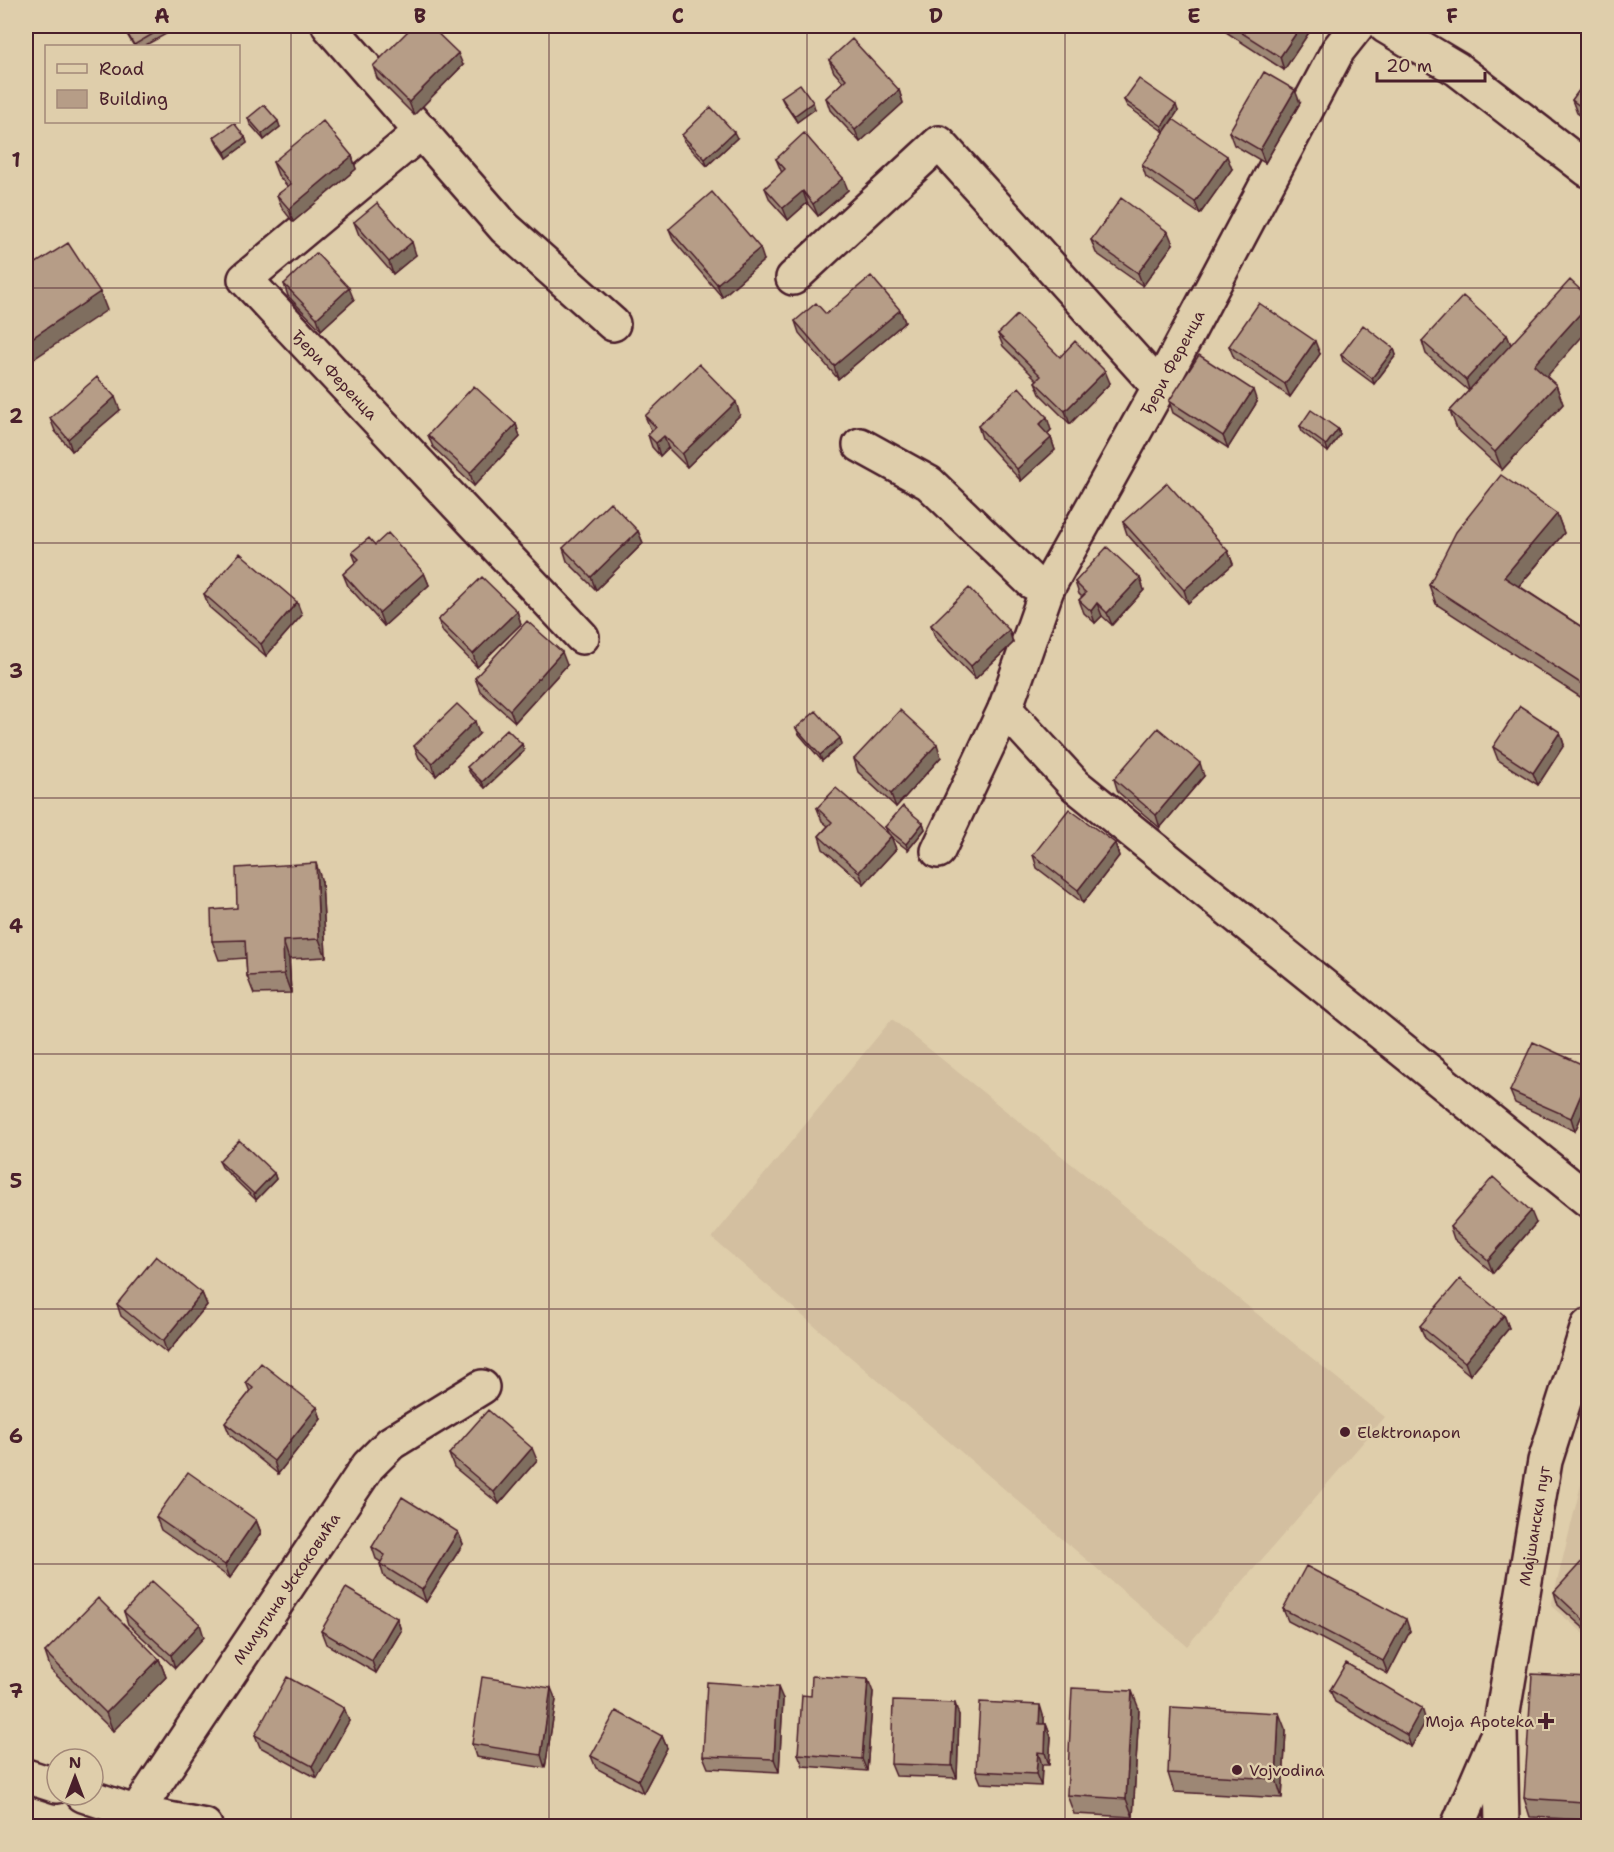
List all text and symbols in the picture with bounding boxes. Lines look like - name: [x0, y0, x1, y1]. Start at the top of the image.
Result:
- text: A: [154, 3, 170, 29]
- text: B: [414, 3, 426, 29]
- text: C: [672, 3, 684, 29]
- text: D: [929, 3, 943, 29]
- text: E: [1187, 3, 1201, 29]
- text: F: [1446, 3, 1458, 29]
- legend: [45, 45, 240, 123]
- scale bar: [1377, 45, 1485, 83]
- text: 20 m: [1386, 54, 1432, 78]
- text: Road: [99, 57, 144, 81]
- text: Building: [99, 87, 168, 111]
- text: 1: [11, 147, 21, 173]
- street label: Ђери Ференца: [1135, 306, 1209, 419]
- street label: Ђери Ференца: [287, 325, 383, 424]
- text: 2: [9, 403, 23, 429]
- text: 3: [9, 658, 23, 684]
- text: 4: [9, 913, 23, 939]
- text: 5: [10, 1168, 22, 1194]
- place label: Elektronapon: [1357, 1422, 1461, 1443]
- text: 6: [9, 1423, 23, 1449]
- marker: Elektronapon: [1338, 1425, 1352, 1439]
- street label: Мајшански пут: [1514, 1463, 1555, 1587]
- street label: Милутина Ускоковића: [228, 1508, 344, 1668]
- text: 7: [9, 1678, 23, 1704]
- place label: Moja Apoteka: [1425, 1711, 1534, 1732]
- marker: Moja Apoteka: [1539, 1714, 1553, 1728]
- north arrow: [45, 1747, 105, 1807]
- text: N: [69, 1752, 81, 1773]
- place label: Vojvodina: [1249, 1760, 1324, 1781]
- marker: Vojvodina: [1230, 1763, 1244, 1777]

